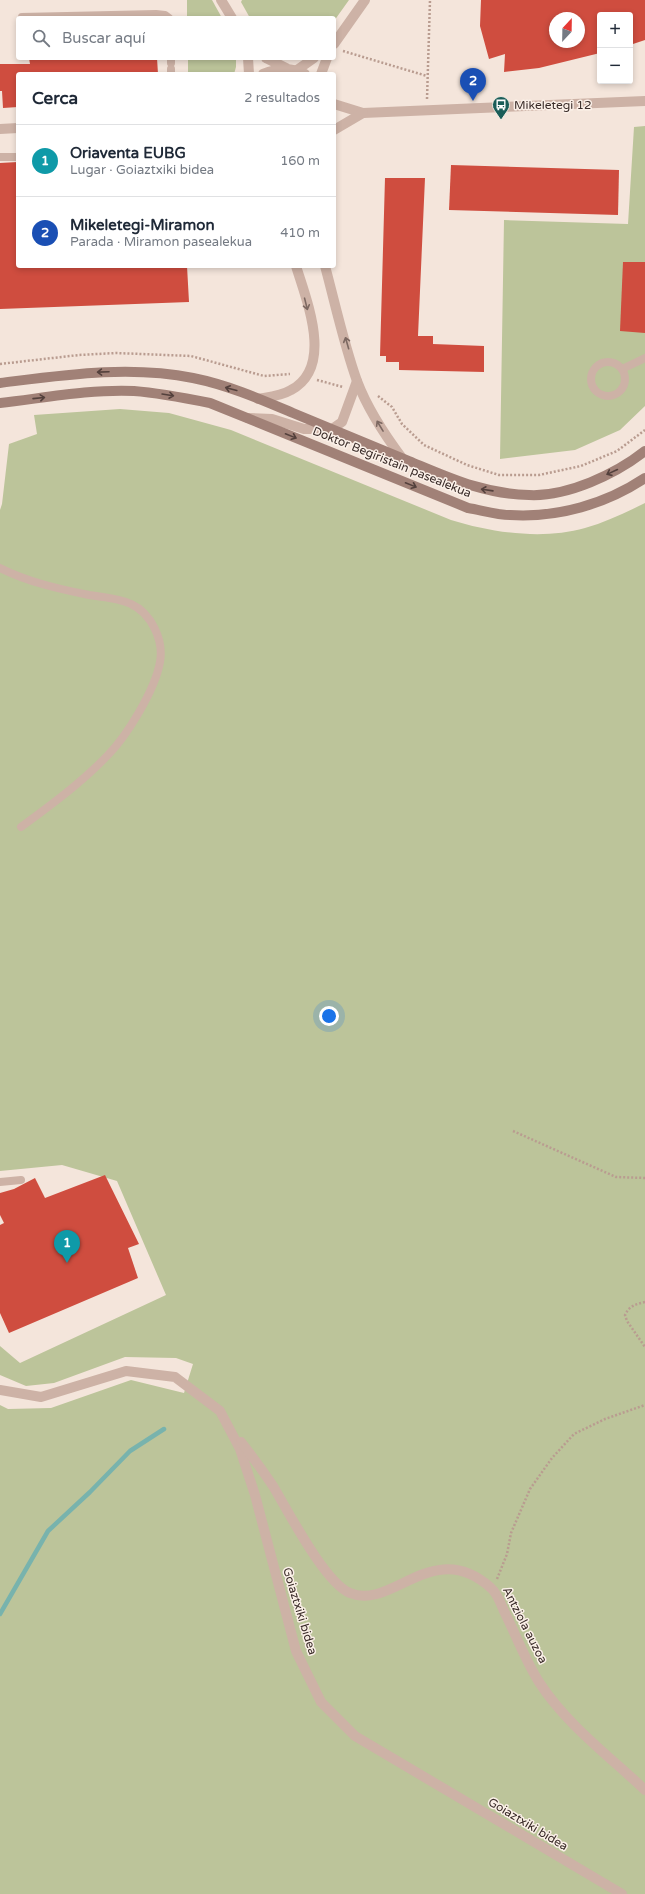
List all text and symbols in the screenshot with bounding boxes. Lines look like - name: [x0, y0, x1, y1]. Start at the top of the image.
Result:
- north arrow: [549, 12, 585, 48]
- map controls: [597, 12, 633, 84]
- button: +: [597, 12, 633, 48]
- search box: [16, 16, 336, 60]
- icon: search: [30, 27, 52, 49]
- text: Buscar aquí: [62, 29, 145, 47]
- button: −: [597, 48, 633, 84]
- pin: 2: [460, 68, 486, 101]
- text: Cerca: [32, 88, 78, 109]
- text: 2 resultados: [244, 90, 320, 106]
- bus stop icon: Mikeletegi 12: [491, 95, 511, 120]
- place label: Mikeletegi 12: [514, 98, 592, 112]
- text: Oriaventa EUBG: [70, 144, 186, 162]
- text: 1: [41, 153, 49, 169]
- text: 160 m: [280, 153, 320, 169]
- text: Lugar · Goiaztxiki bidea: [70, 162, 214, 178]
- text: Mikeletegi-Miramon: [70, 216, 215, 234]
- text: 2: [41, 225, 49, 241]
- text: 410 m: [280, 225, 320, 241]
- text: Parada · Miramon pasealekua: [70, 234, 252, 250]
- one-way arrow: [303, 297, 311, 310]
- one-way arrow: [343, 337, 350, 350]
- one-way arrow: [97, 369, 110, 376]
- one-way arrow: [225, 384, 238, 392]
- one-way arrow: [161, 391, 174, 399]
- one-way arrow: [32, 394, 45, 402]
- one-way arrow: [375, 420, 383, 432]
- street label: Doktor Begiristain pasealekua: [311, 424, 473, 500]
- one-way arrow: [285, 433, 297, 440]
- one-way arrow: [607, 469, 619, 476]
- one-way arrow: [405, 481, 417, 489]
- one-way arrow: [481, 486, 494, 494]
- your location: [319, 1006, 339, 1026]
- pin: 1: [54, 1230, 80, 1263]
- street label: Goiaztxiki bidea: [280, 1566, 320, 1656]
- street label: Antziola auzoa: [500, 1585, 550, 1665]
- street label: Goiaztxiki bidea: [486, 1795, 570, 1853]

